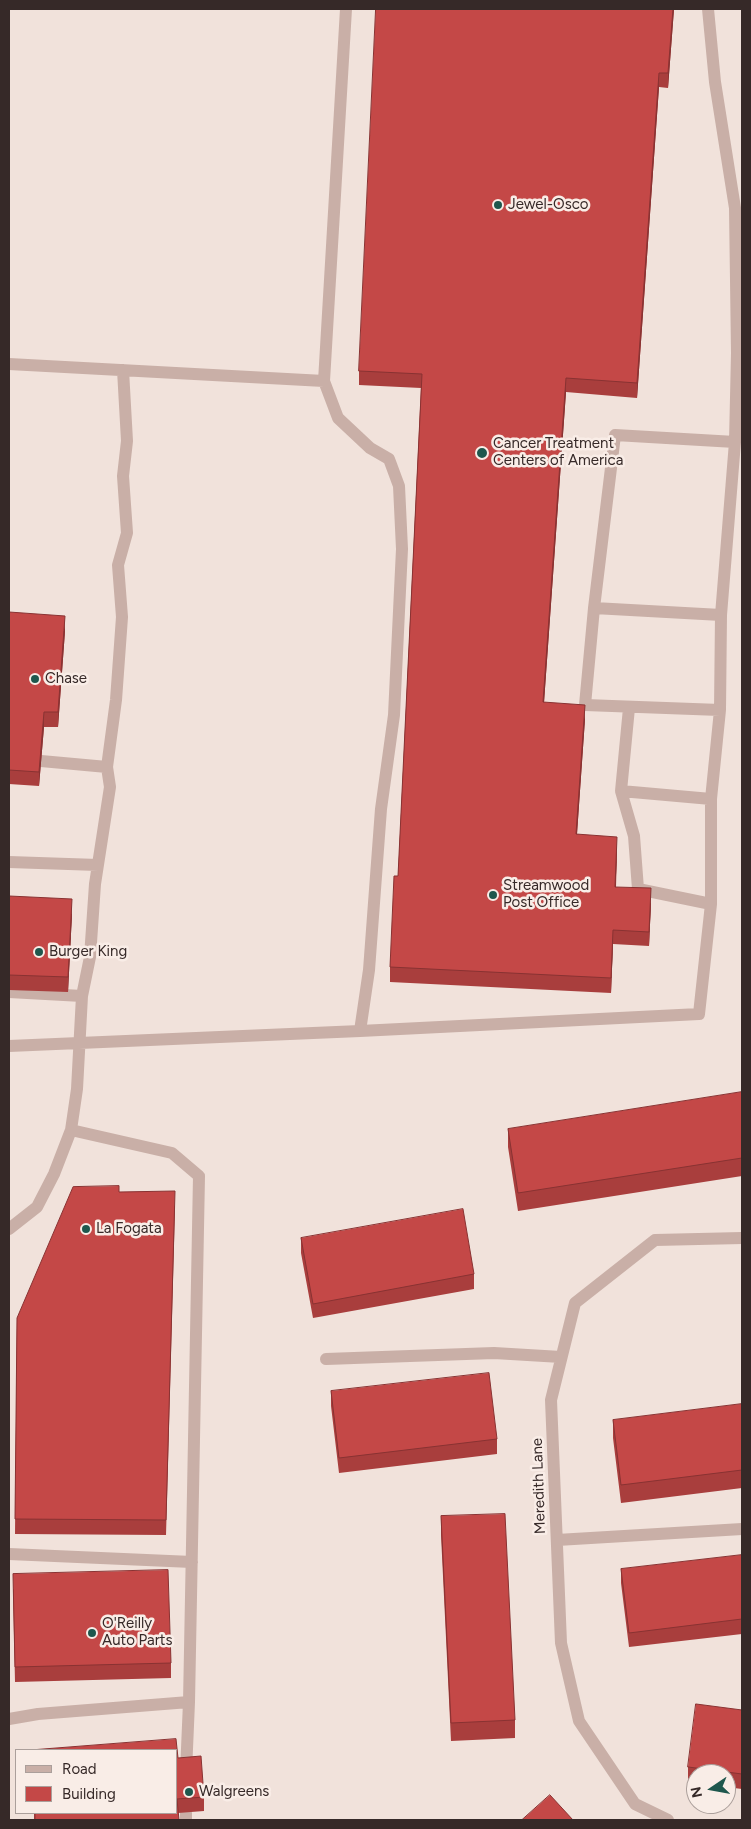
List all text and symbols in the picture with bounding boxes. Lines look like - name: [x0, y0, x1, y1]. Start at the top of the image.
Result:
- place label: Jewel-Osco: [508, 196, 588, 214]
- marker: Jewel-Osco: [492, 199, 504, 211]
- place label: Cancer Treatment Centers of America: [493, 435, 623, 470]
- marker: Cancer Treatment Centers of America: [475, 446, 489, 460]
- place label: Chase: [45, 670, 87, 688]
- marker: Chase: [29, 673, 41, 685]
- place label: Streamwood Post Office: [503, 877, 589, 912]
- marker: Streamwood Post Office: [487, 889, 499, 901]
- place label: Burger King: [49, 943, 127, 961]
- marker: Burger King: [33, 946, 45, 958]
- place label: La Fogata: [96, 1220, 162, 1238]
- marker: La Fogata: [80, 1223, 92, 1235]
- street label: Meredith Lane: [528, 1438, 550, 1534]
- place label: O'Reilly Auto Parts: [102, 1615, 172, 1650]
- marker: O'Reilly Auto Parts: [86, 1627, 98, 1639]
- legend: [15, 1749, 178, 1814]
- text: Road: [62, 1760, 97, 1778]
- north arrow: [686, 1764, 736, 1814]
- place label: Walgreens: [199, 1783, 269, 1801]
- text: Building: [62, 1785, 116, 1803]
- text: N: [687, 1785, 706, 1799]
- marker: Walgreens: [183, 1786, 195, 1798]

